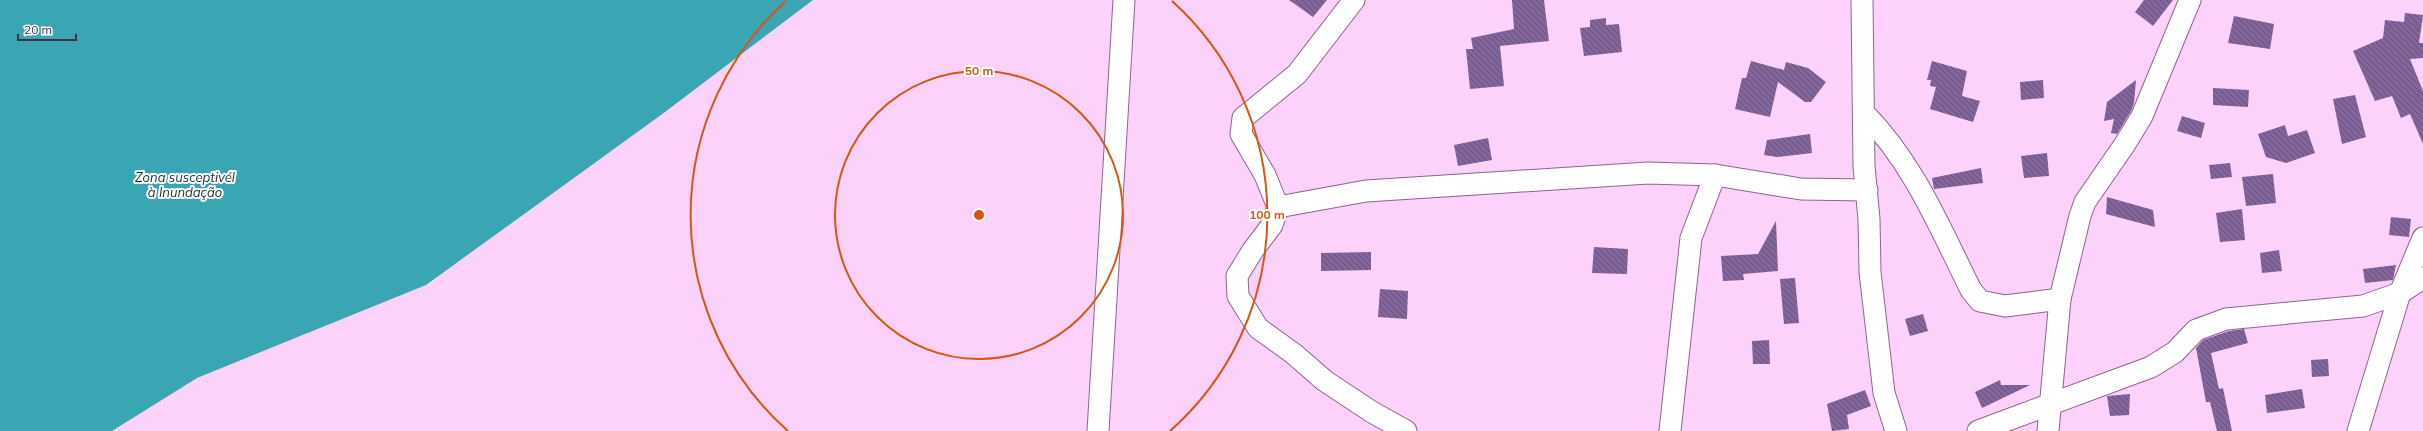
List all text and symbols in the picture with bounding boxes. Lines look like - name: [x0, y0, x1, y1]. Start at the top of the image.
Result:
- scale bar: [18, 16, 76, 42]
- text: 20 m: [24, 22, 52, 37]
- text: 50 m: [965, 63, 993, 78]
- water label: Zona susceptivél à Inundação: [135, 169, 236, 200]
- text: 100 m: [1249, 207, 1285, 222]
- centre of rings: [972, 208, 986, 222]

